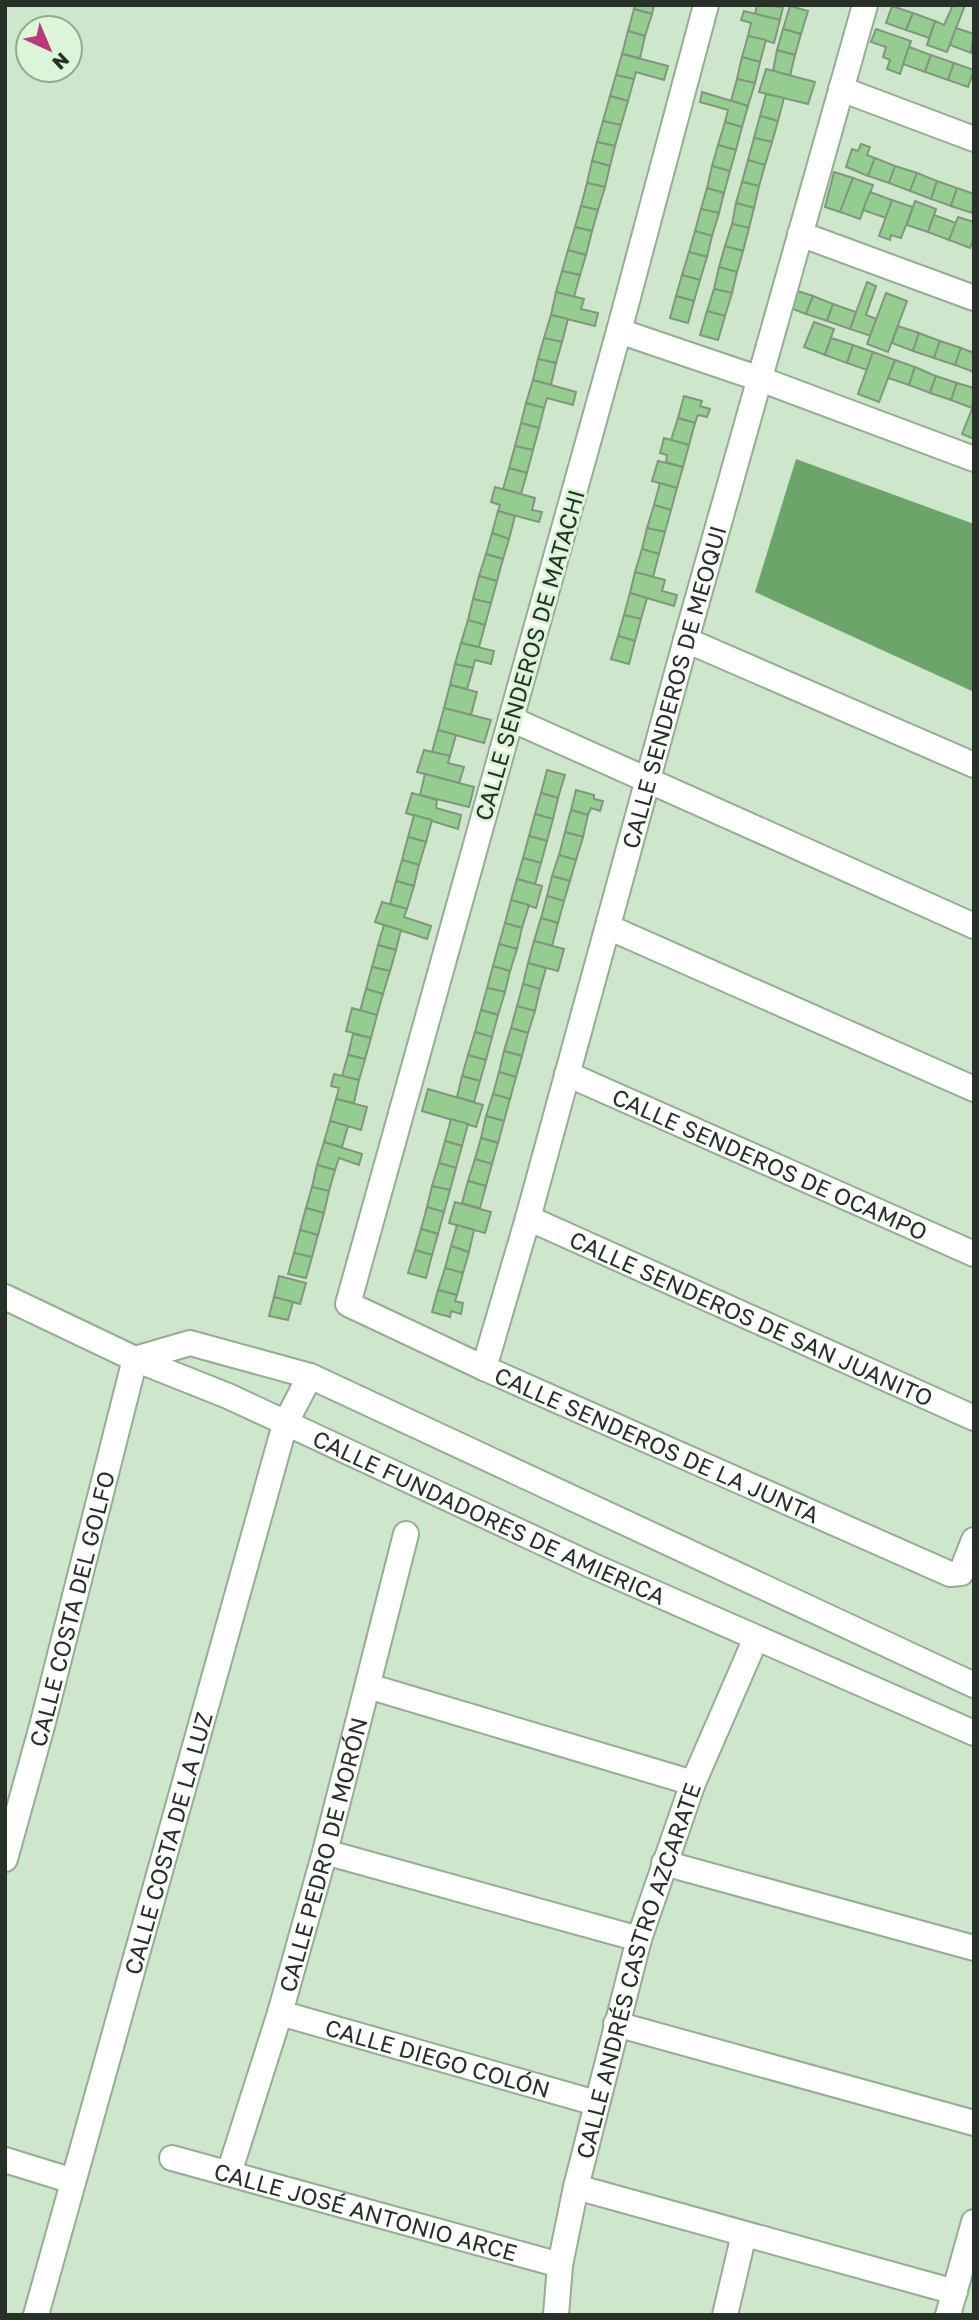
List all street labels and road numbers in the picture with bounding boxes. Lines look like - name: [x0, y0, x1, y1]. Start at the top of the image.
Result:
- street label: CALLE SENDEROS DE MATACHI: [468, 486, 590, 824]
- street label: CALLE SENDEROS DE MEOQUI: [616, 522, 732, 852]
- street label: CALLE SENDEROS DE OCAMPO: [608, 1082, 932, 1246]
- street label: CALLE SENDEROS DE SAN JUANITO: [566, 1225, 938, 1412]
- street label: CALLE SENDEROS DE LA JUNTA: [490, 1361, 824, 1528]
- street label: CALLE FUNDADORES DE AMIERICA: [309, 1424, 670, 1610]
- street label: CALLE COSTA DEL GOLFO: [23, 1468, 120, 1750]
- street label: CALLE COSTA DE LA LUZ: [118, 1709, 218, 1978]
- street label: CALLE PEDRO DE MORÓN: [273, 1714, 373, 1995]
- street label: CALLE ANDRÉS CASTRO AZCARATE: [570, 1779, 706, 2161]
- street label: CALLE DIEGO COLÓN: [322, 2013, 553, 2103]
- street label: CALLE JOSÉ ANTONIO ARCE: [211, 2156, 520, 2267]

